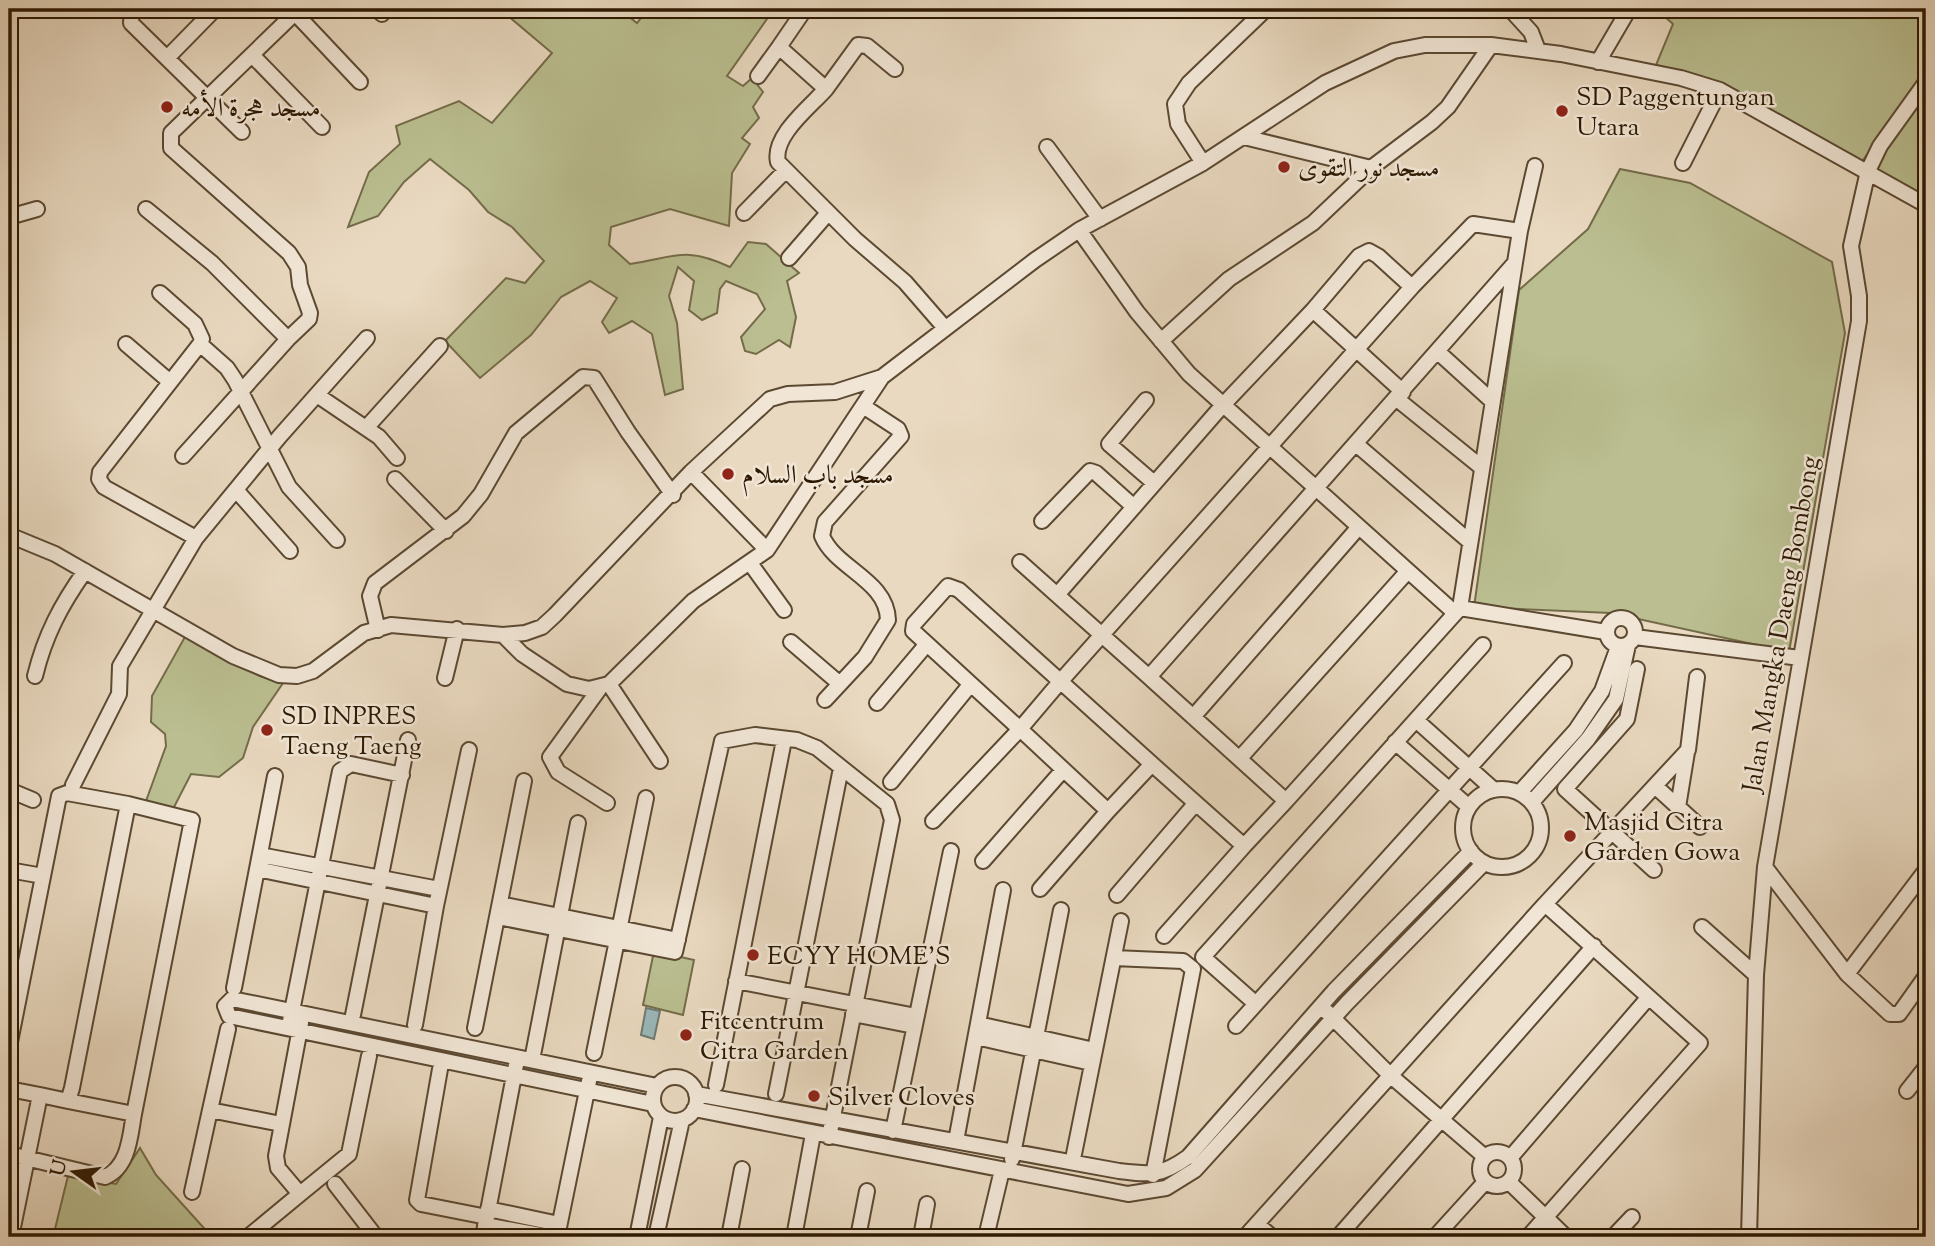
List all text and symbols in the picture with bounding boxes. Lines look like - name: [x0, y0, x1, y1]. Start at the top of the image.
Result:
- place label: SD Paggentungan Utara: [1576, 80, 1775, 147]
- place label: مسجد هجرة الأمه: [181, 89, 321, 128]
- marker: مسجد هجرة الأمه: [159, 99, 175, 115]
- marker: SD Paggentungan Utara: [1554, 103, 1570, 119]
- place label: مسجد نور التقوى: [1298, 151, 1440, 188]
- marker: مسجد نور التقوى: [1276, 159, 1292, 175]
- street label: Jalan Mangka Daeng Bombong: [1734, 453, 1830, 797]
- place label: مسجد باب السلام: [742, 458, 894, 497]
- marker: مسجد باب السلام: [720, 466, 736, 482]
- place label: SD INPRES Taeng Taeng: [281, 699, 422, 766]
- marker: SD INPRES Taeng Taeng: [259, 722, 275, 738]
- place label: Masjid Citra Garden Gowa: [1584, 805, 1740, 872]
- marker: Masjid Citra Garden Gowa: [1562, 828, 1578, 844]
- place label: ECYY HOME'S: [767, 939, 951, 976]
- marker: ECYY HOME'S: [745, 947, 761, 963]
- place label: Fitcentrum Citra Garden: [700, 1004, 849, 1071]
- marker: Fitcentrum Citra Garden: [678, 1027, 694, 1043]
- place label: Silver Cloves: [828, 1080, 975, 1117]
- marker: Silver Cloves: [806, 1088, 822, 1104]
- north arrow: [38, 1138, 108, 1208]
- text: U: [45, 1157, 75, 1179]

